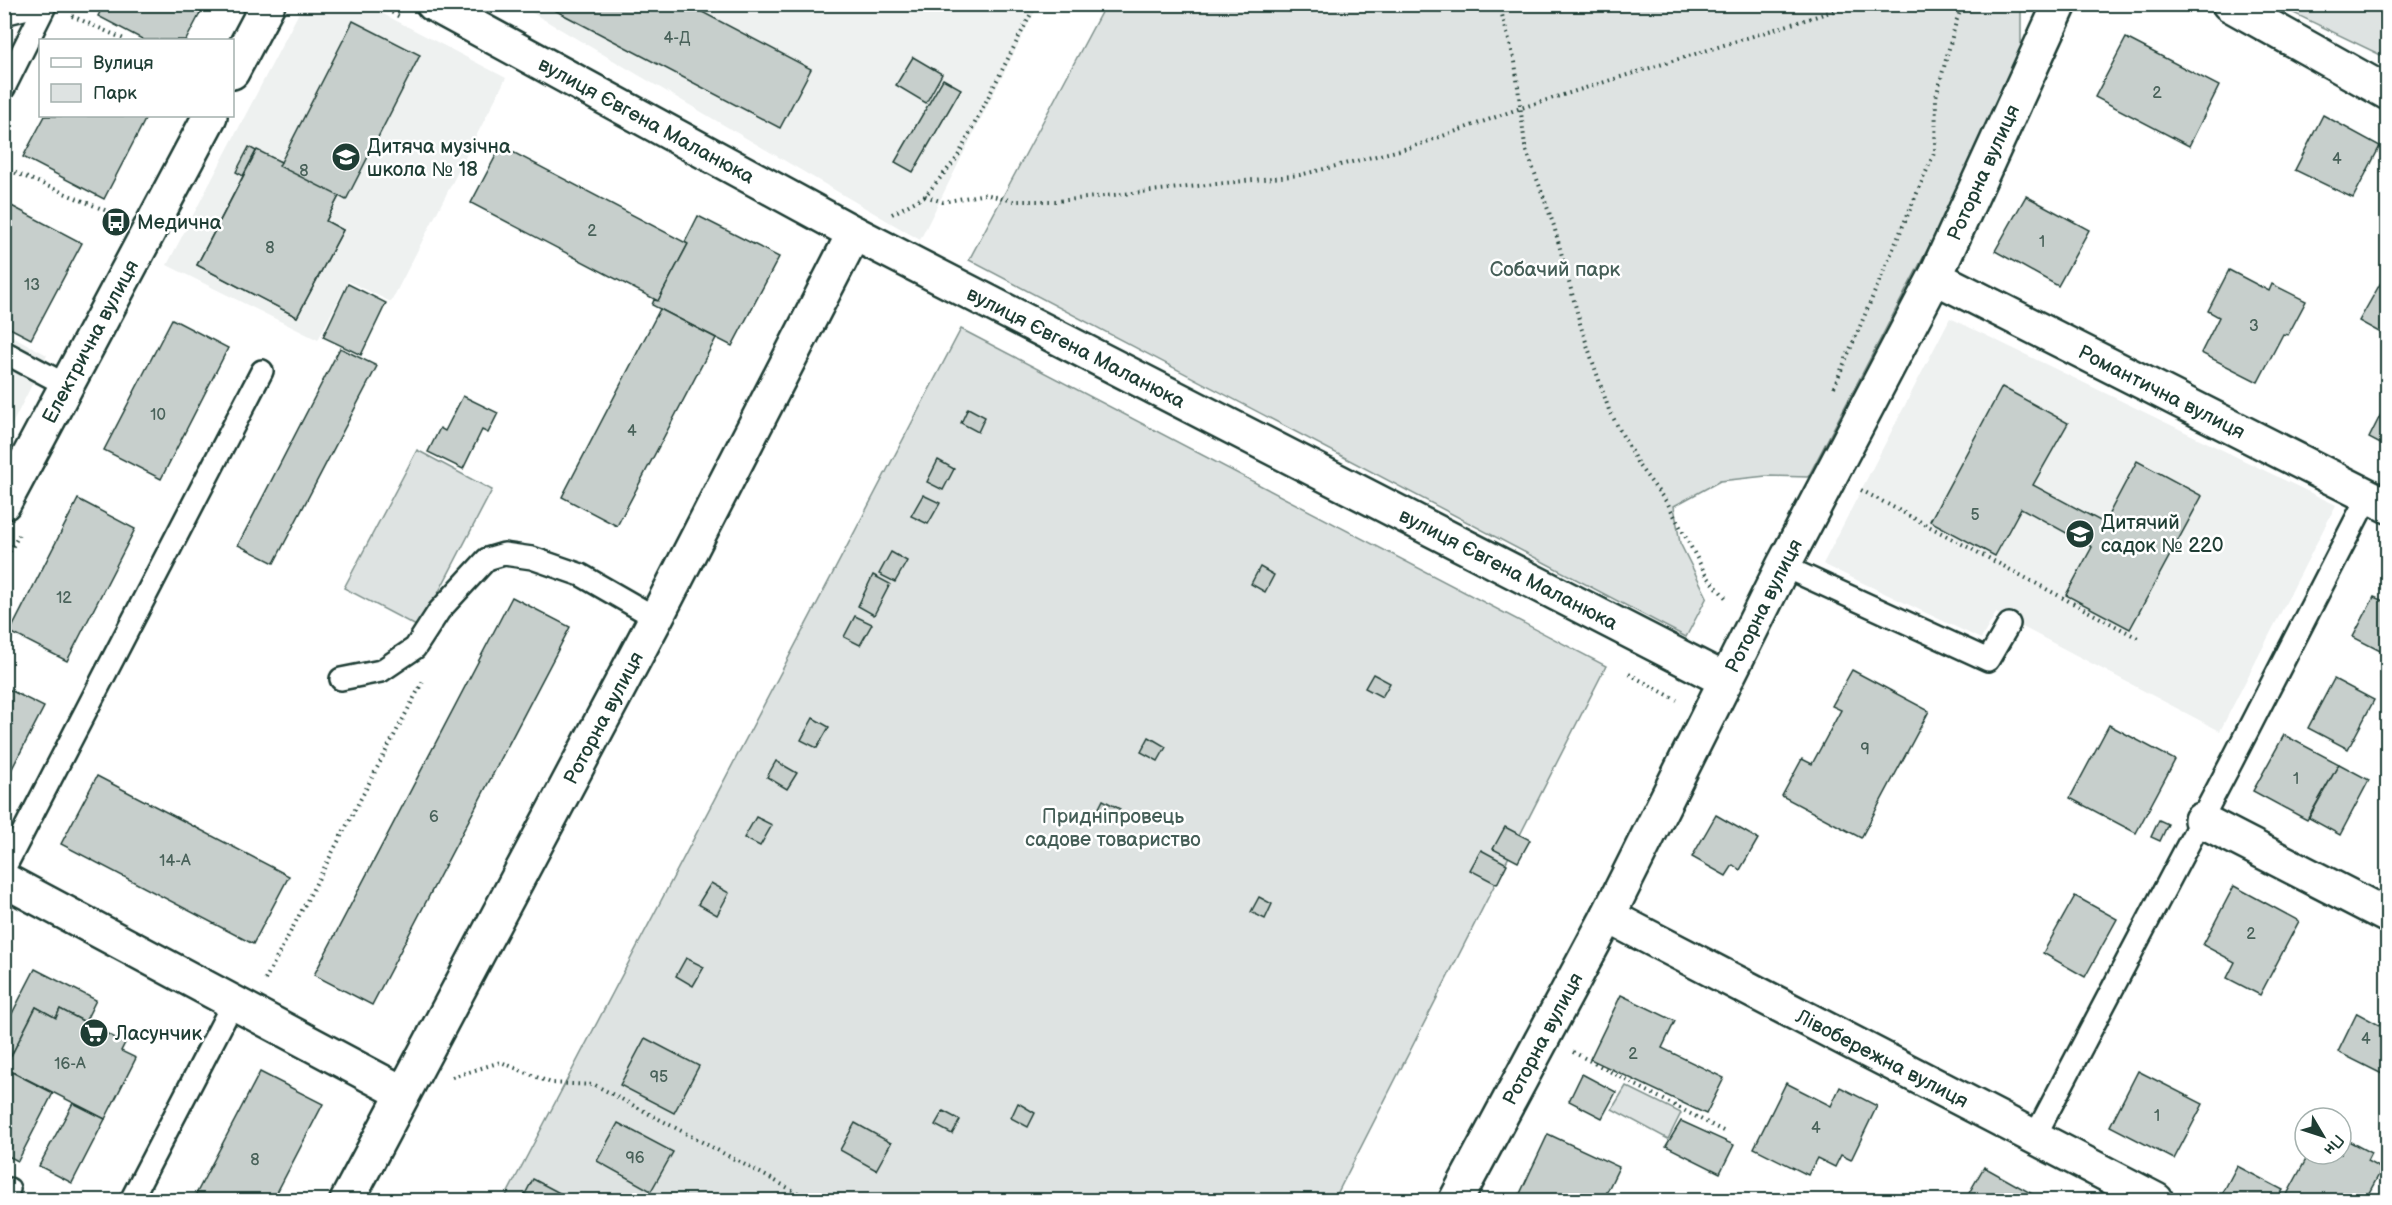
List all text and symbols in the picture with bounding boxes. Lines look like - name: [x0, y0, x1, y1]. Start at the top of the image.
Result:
- house number: 4-Д: [664, 29, 690, 48]
- legend: [39, 39, 234, 117]
- text: Вулиця: [93, 53, 154, 74]
- street label: вулиця Євгена Маланюка: [534, 53, 758, 190]
- text: Парк: [93, 83, 137, 104]
- house number: 2: [2152, 84, 2162, 103]
- street label: Роторна вулиця: [1942, 101, 2025, 245]
- place label: Дитяча музічна школа № 18: [367, 135, 511, 182]
- school or university icon: Дитяча музічна школа № 18: [330, 141, 362, 173]
- house number: 4: [2332, 150, 2342, 169]
- house number: 8: [299, 162, 309, 181]
- bus stop icon: Медична: [100, 206, 132, 238]
- place label: Медична: [137, 211, 222, 235]
- house number: 2: [587, 222, 597, 241]
- house number: 1: [2039, 233, 2045, 252]
- house number: 8: [265, 239, 275, 258]
- street label: Електрична вулиця: [38, 256, 144, 428]
- park label: Собачий парк: [1490, 258, 1621, 282]
- house number: 13: [24, 276, 40, 295]
- street label: вулиця Євгена Маланюка: [962, 282, 1189, 414]
- house number: 3: [2249, 317, 2259, 336]
- street label: Романтична вулиця: [2074, 340, 2249, 445]
- house number: 10: [150, 406, 166, 425]
- house number: 4: [627, 422, 637, 441]
- street label: вулиця Євгена Маланюка: [1395, 504, 1622, 636]
- house number: 5: [1970, 506, 1980, 525]
- place label: Дитячий садок № 220: [2101, 511, 2224, 558]
- school or university icon: Дитячий садок № 220: [2064, 518, 2096, 550]
- street label: Роторна вулиця: [1720, 535, 1808, 677]
- house number: 12: [56, 589, 72, 608]
- street label: Роторна вулиця: [559, 648, 649, 789]
- house number: 9: [1860, 740, 1870, 759]
- house number: 1: [2293, 770, 2299, 789]
- park label: Придніпровець садове товариство: [1025, 805, 1201, 852]
- house number: 6: [429, 808, 439, 827]
- house number: 14-А: [159, 852, 191, 871]
- house number: 2: [2246, 925, 2256, 944]
- street label: Роторна вулиця: [1498, 969, 1589, 1110]
- street label: Лівобережна вулиця: [1791, 1004, 1972, 1114]
- supermarket icon: Ласунчик: [78, 1017, 110, 1049]
- place label: Ласунчик: [114, 1022, 202, 1046]
- house number: 4: [2361, 1030, 2371, 1049]
- house number: 2: [1628, 1045, 1638, 1064]
- house number: 16-А: [54, 1055, 86, 1074]
- house number: 95: [650, 1068, 668, 1087]
- north arrow: [2293, 1106, 2353, 1166]
- house number: 1: [2154, 1107, 2160, 1126]
- house number: 4: [1811, 1119, 1821, 1138]
- text: Пн: [2319, 1130, 2348, 1159]
- house number: 96: [625, 1149, 645, 1168]
- house number: 8: [250, 1151, 260, 1170]

